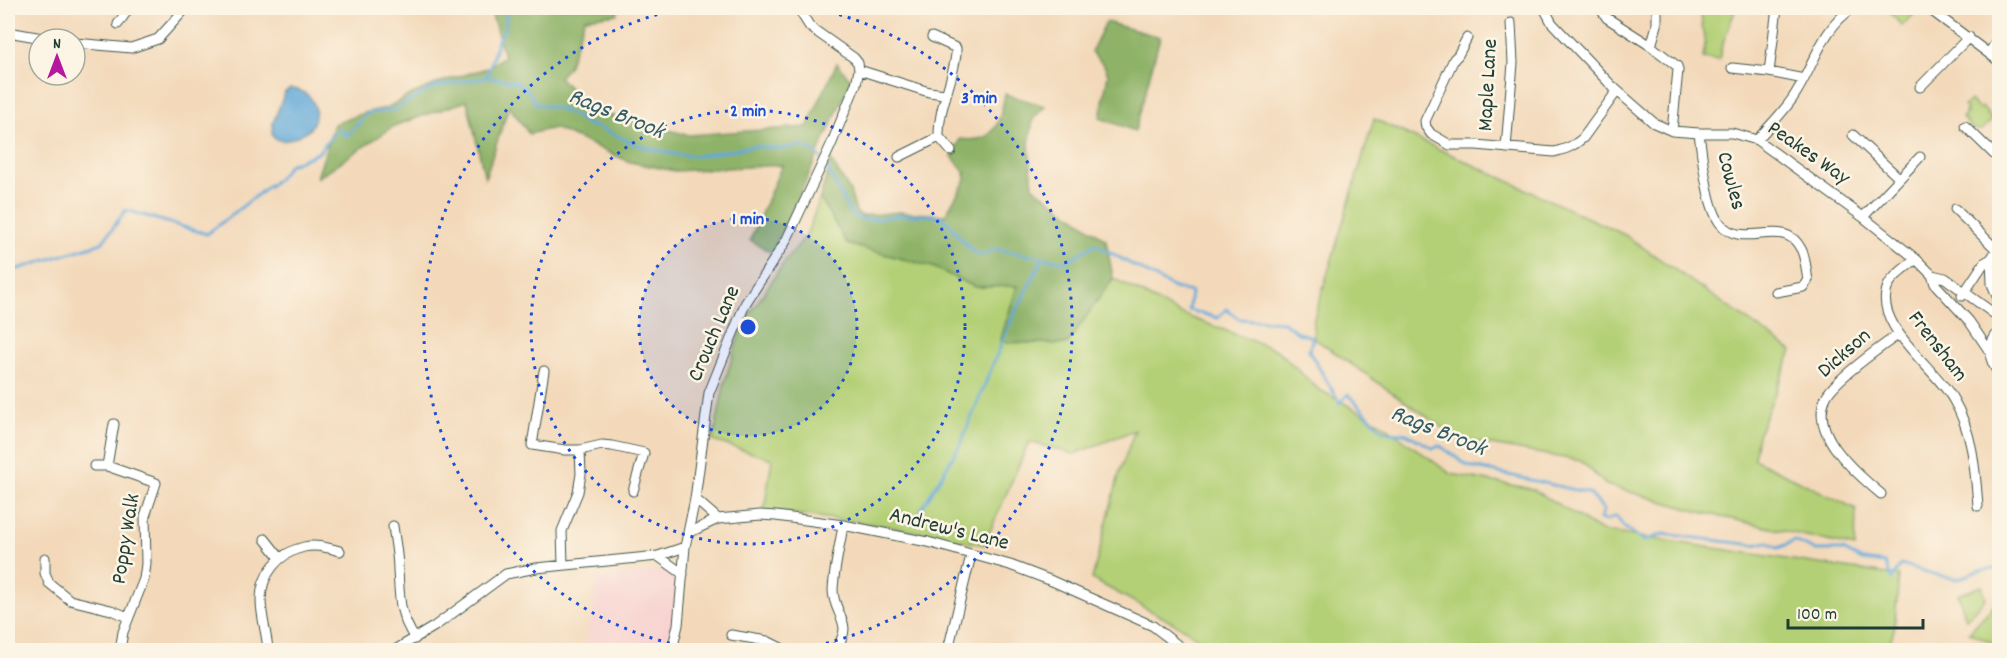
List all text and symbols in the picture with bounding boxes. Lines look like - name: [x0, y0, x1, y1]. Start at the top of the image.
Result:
- north arrow: [27, 27, 87, 87]
- text: N: [53, 33, 61, 56]
- street label: Maple Lane: [1471, 38, 1507, 132]
- water label: Rags Brook: [563, 80, 671, 150]
- text: 3 min: [961, 87, 997, 112]
- text: 2 min: [730, 100, 766, 125]
- street label: Peakes Way: [1760, 114, 1857, 195]
- street label: Cowles: [1707, 148, 1753, 214]
- text: 1 min: [732, 208, 764, 233]
- street label: Crouch Lane: [681, 281, 749, 387]
- street label: Frensham: [1899, 305, 1975, 389]
- centre of rings: [738, 317, 758, 337]
- street label: Dickson: [1811, 322, 1879, 386]
- water label: Rags Brook: [1385, 397, 1493, 467]
- street label: Poppy Walk: [105, 492, 149, 586]
- street label: Andrew's Lane: [886, 500, 1012, 560]
- scale bar: [1788, 592, 1923, 630]
- text: 100 m: [1797, 603, 1837, 628]

